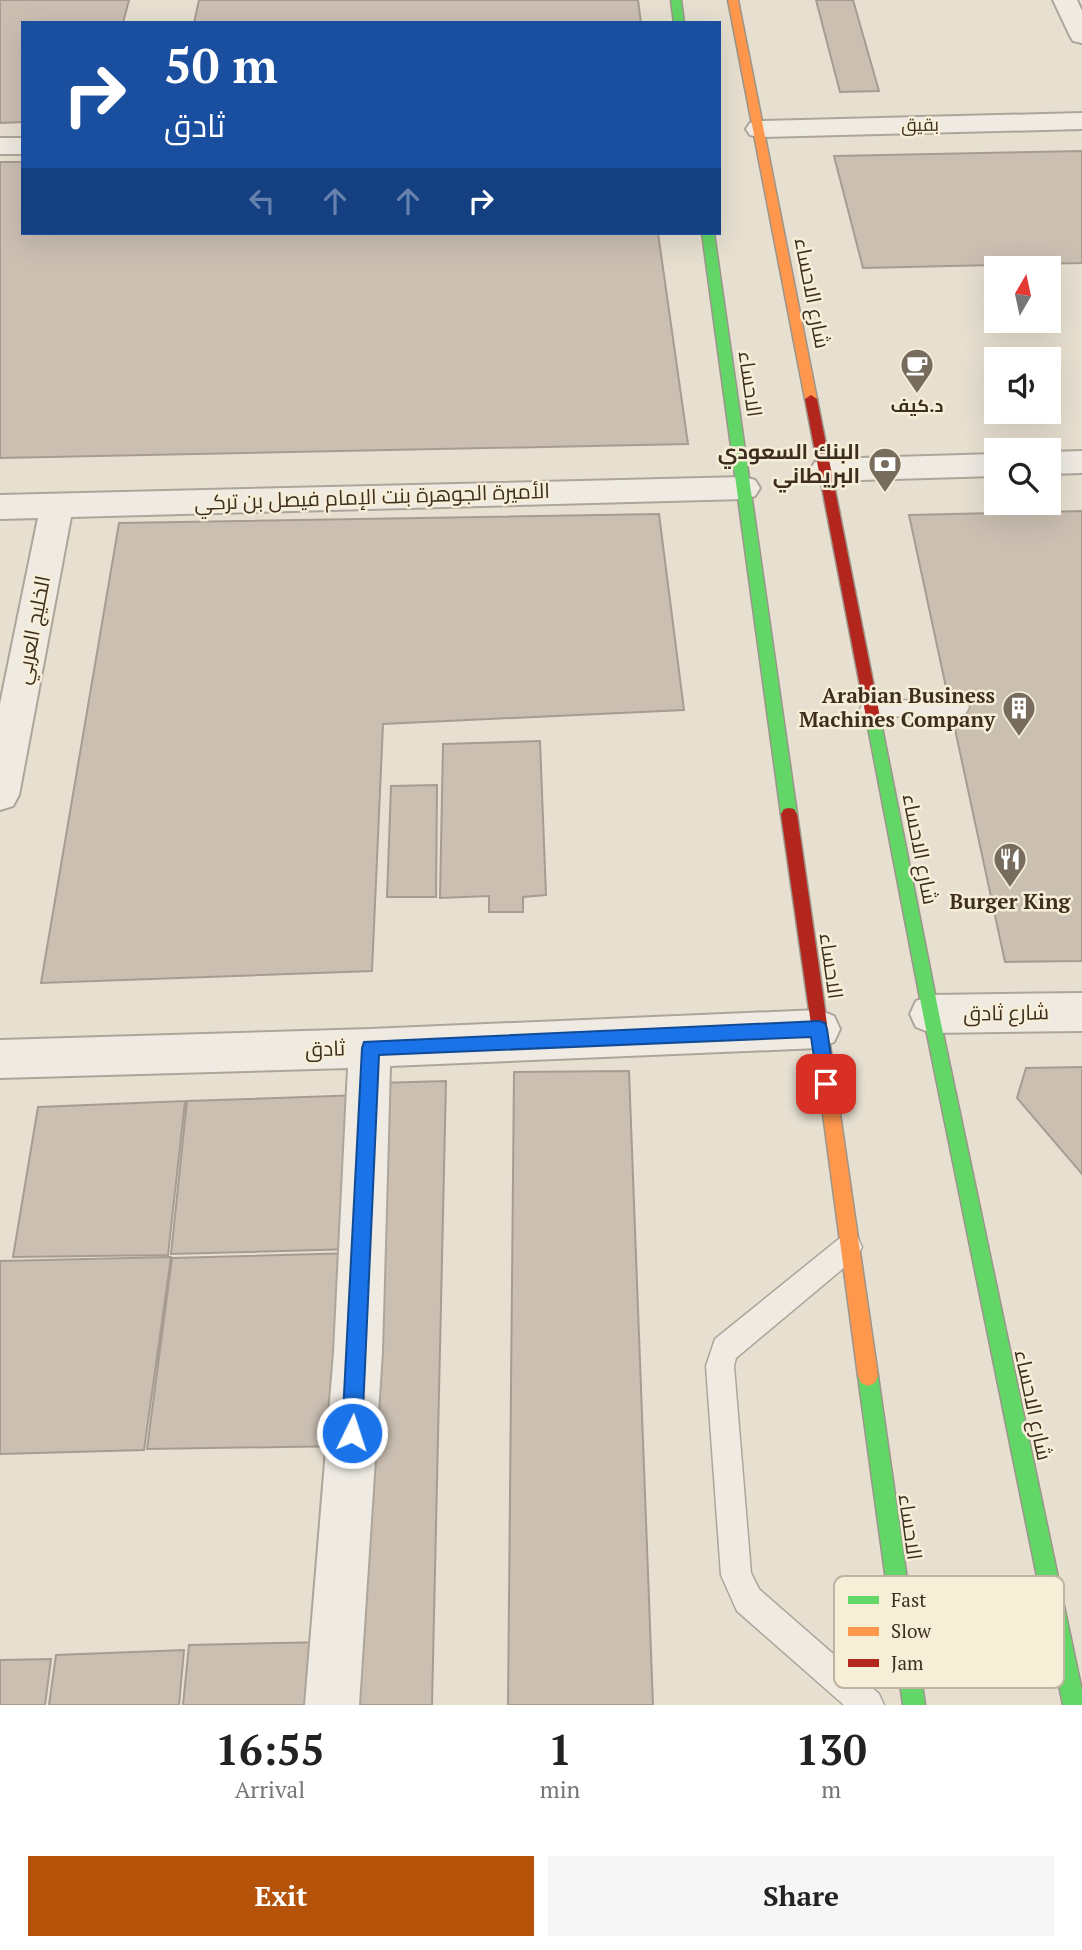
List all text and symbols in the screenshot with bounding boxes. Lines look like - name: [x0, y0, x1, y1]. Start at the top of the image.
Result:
- text: 50 m: [164, 32, 278, 97]
- icon: right: [49, 49, 140, 140]
- text: ثادق: [164, 104, 225, 146]
- street label: بقيق: [901, 112, 939, 137]
- icon: left: [243, 182, 281, 220]
- icon: ahead: [316, 182, 354, 220]
- icon: ahead: [389, 182, 427, 220]
- icon: right: [462, 182, 500, 220]
- street label: شارع الاحساء: [788, 235, 837, 351]
- north arrow: [984, 256, 1060, 332]
- map controls: [984, 256, 1061, 515]
- cafe icon: د.كيف: [898, 346, 936, 395]
- button: sound: [984, 347, 1061, 424]
- street label: الاحساء: [732, 349, 769, 419]
- place label: د.كيف: [890, 393, 944, 417]
- place label: البنك السعودي البريطاني: [718, 437, 860, 493]
- button: search: [984, 438, 1061, 515]
- bank icon: البنك السعودي البريطاني: [866, 445, 904, 494]
- street label: الأميرة الجوهرة بنت الإمام فيصل بن تركي: [194, 476, 550, 519]
- street label: الخليج العربي: [8, 573, 59, 687]
- place label: Arabian Business Machines Company: [799, 681, 996, 733]
- building icon: Arabian Business Machines Company: [1000, 689, 1038, 738]
- street label: شارع الاحساء: [896, 791, 945, 907]
- restaurant icon: Burger King: [991, 840, 1029, 889]
- place label: Burger King: [950, 887, 1072, 915]
- street label: الاحساء: [813, 931, 850, 1001]
- street label: شارع ثادق: [963, 997, 1049, 1028]
- street label: ثادق: [304, 1033, 346, 1063]
- pin: [796, 1054, 856, 1114]
- icon: arrive: [807, 1065, 845, 1103]
- street label: شارع الاحساء: [1008, 1347, 1059, 1463]
- position arrow: [315, 1396, 389, 1470]
- street label: الاحساء: [892, 1492, 929, 1562]
- legend: [834, 1576, 1064, 1688]
- text: Fast: [891, 1587, 926, 1612]
- text: Slow: [891, 1618, 932, 1643]
- text: Jam: [891, 1650, 924, 1675]
- text: 16:55: [215, 1721, 325, 1777]
- text: 1: [548, 1721, 572, 1777]
- text: 130: [796, 1721, 867, 1777]
- text: Arrival: [235, 1774, 305, 1805]
- text: min: [540, 1774, 580, 1805]
- text: m: [821, 1774, 841, 1805]
- button: Exit: [28, 1856, 534, 1936]
- button: Share: [548, 1856, 1054, 1936]

